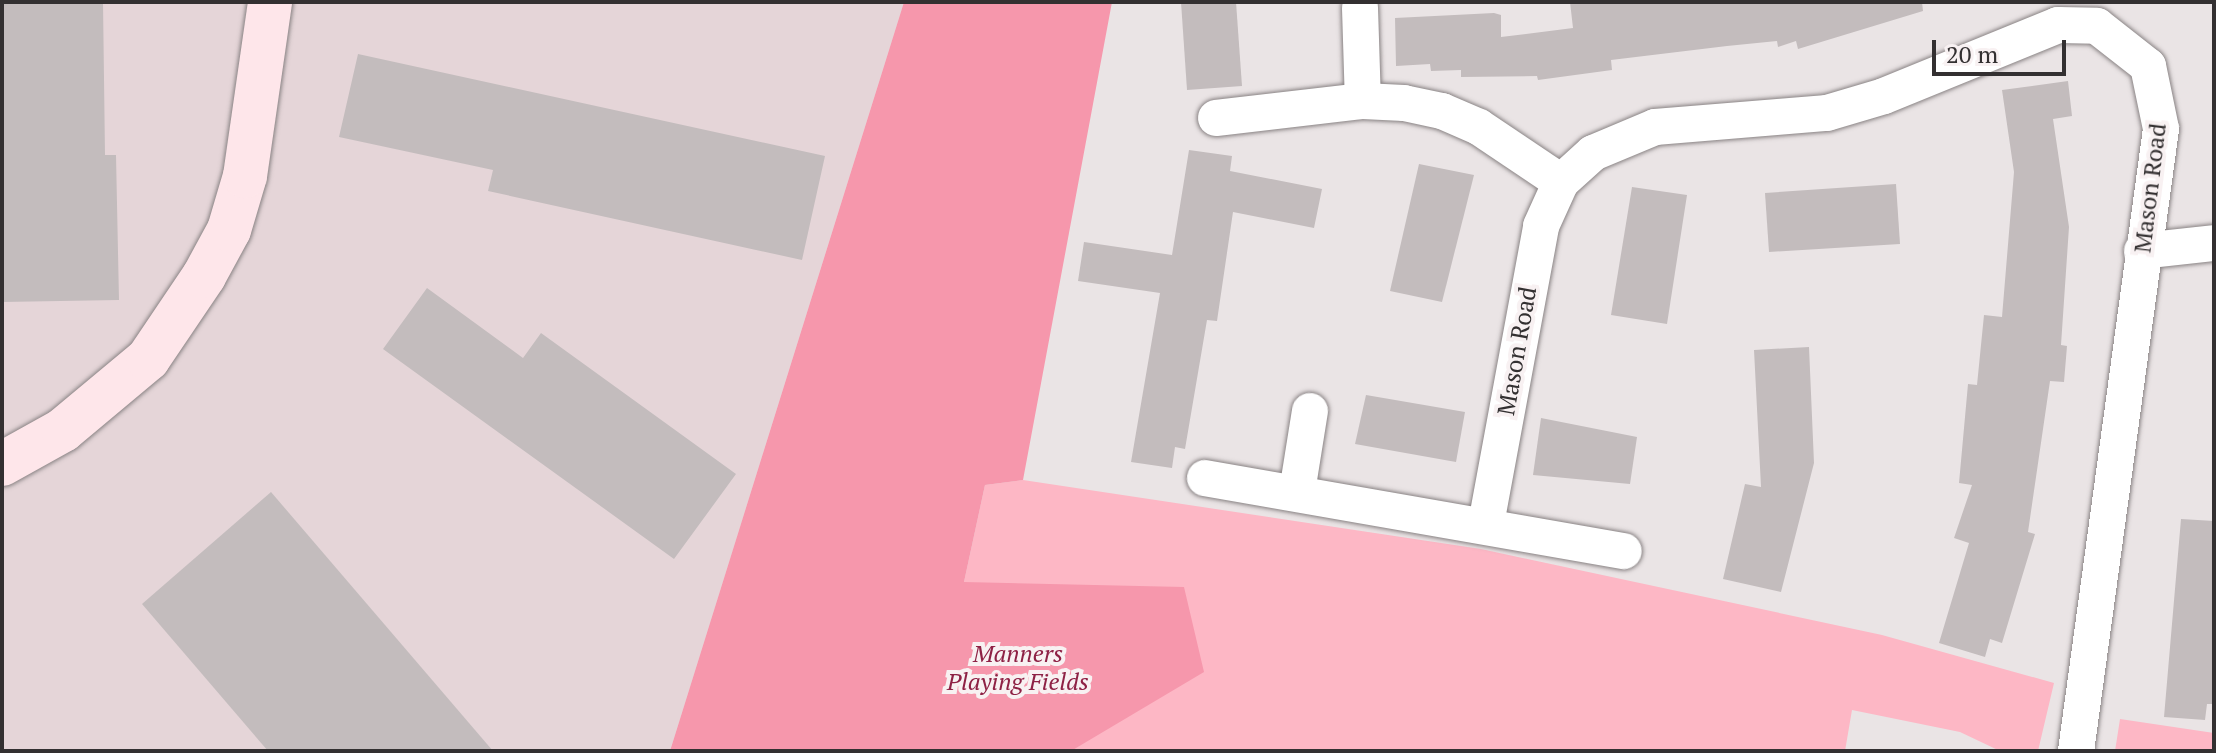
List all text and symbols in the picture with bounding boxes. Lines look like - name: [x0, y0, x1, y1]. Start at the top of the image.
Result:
- scale bar: [1936, 24, 2070, 74]
- text: 20 m: [1946, 38, 1998, 70]
- street label: Mason Road: [2128, 122, 2172, 254]
- street label: Mason Road: [1492, 284, 1542, 418]
- park label: Manners Playing Fields: [947, 640, 1089, 696]

